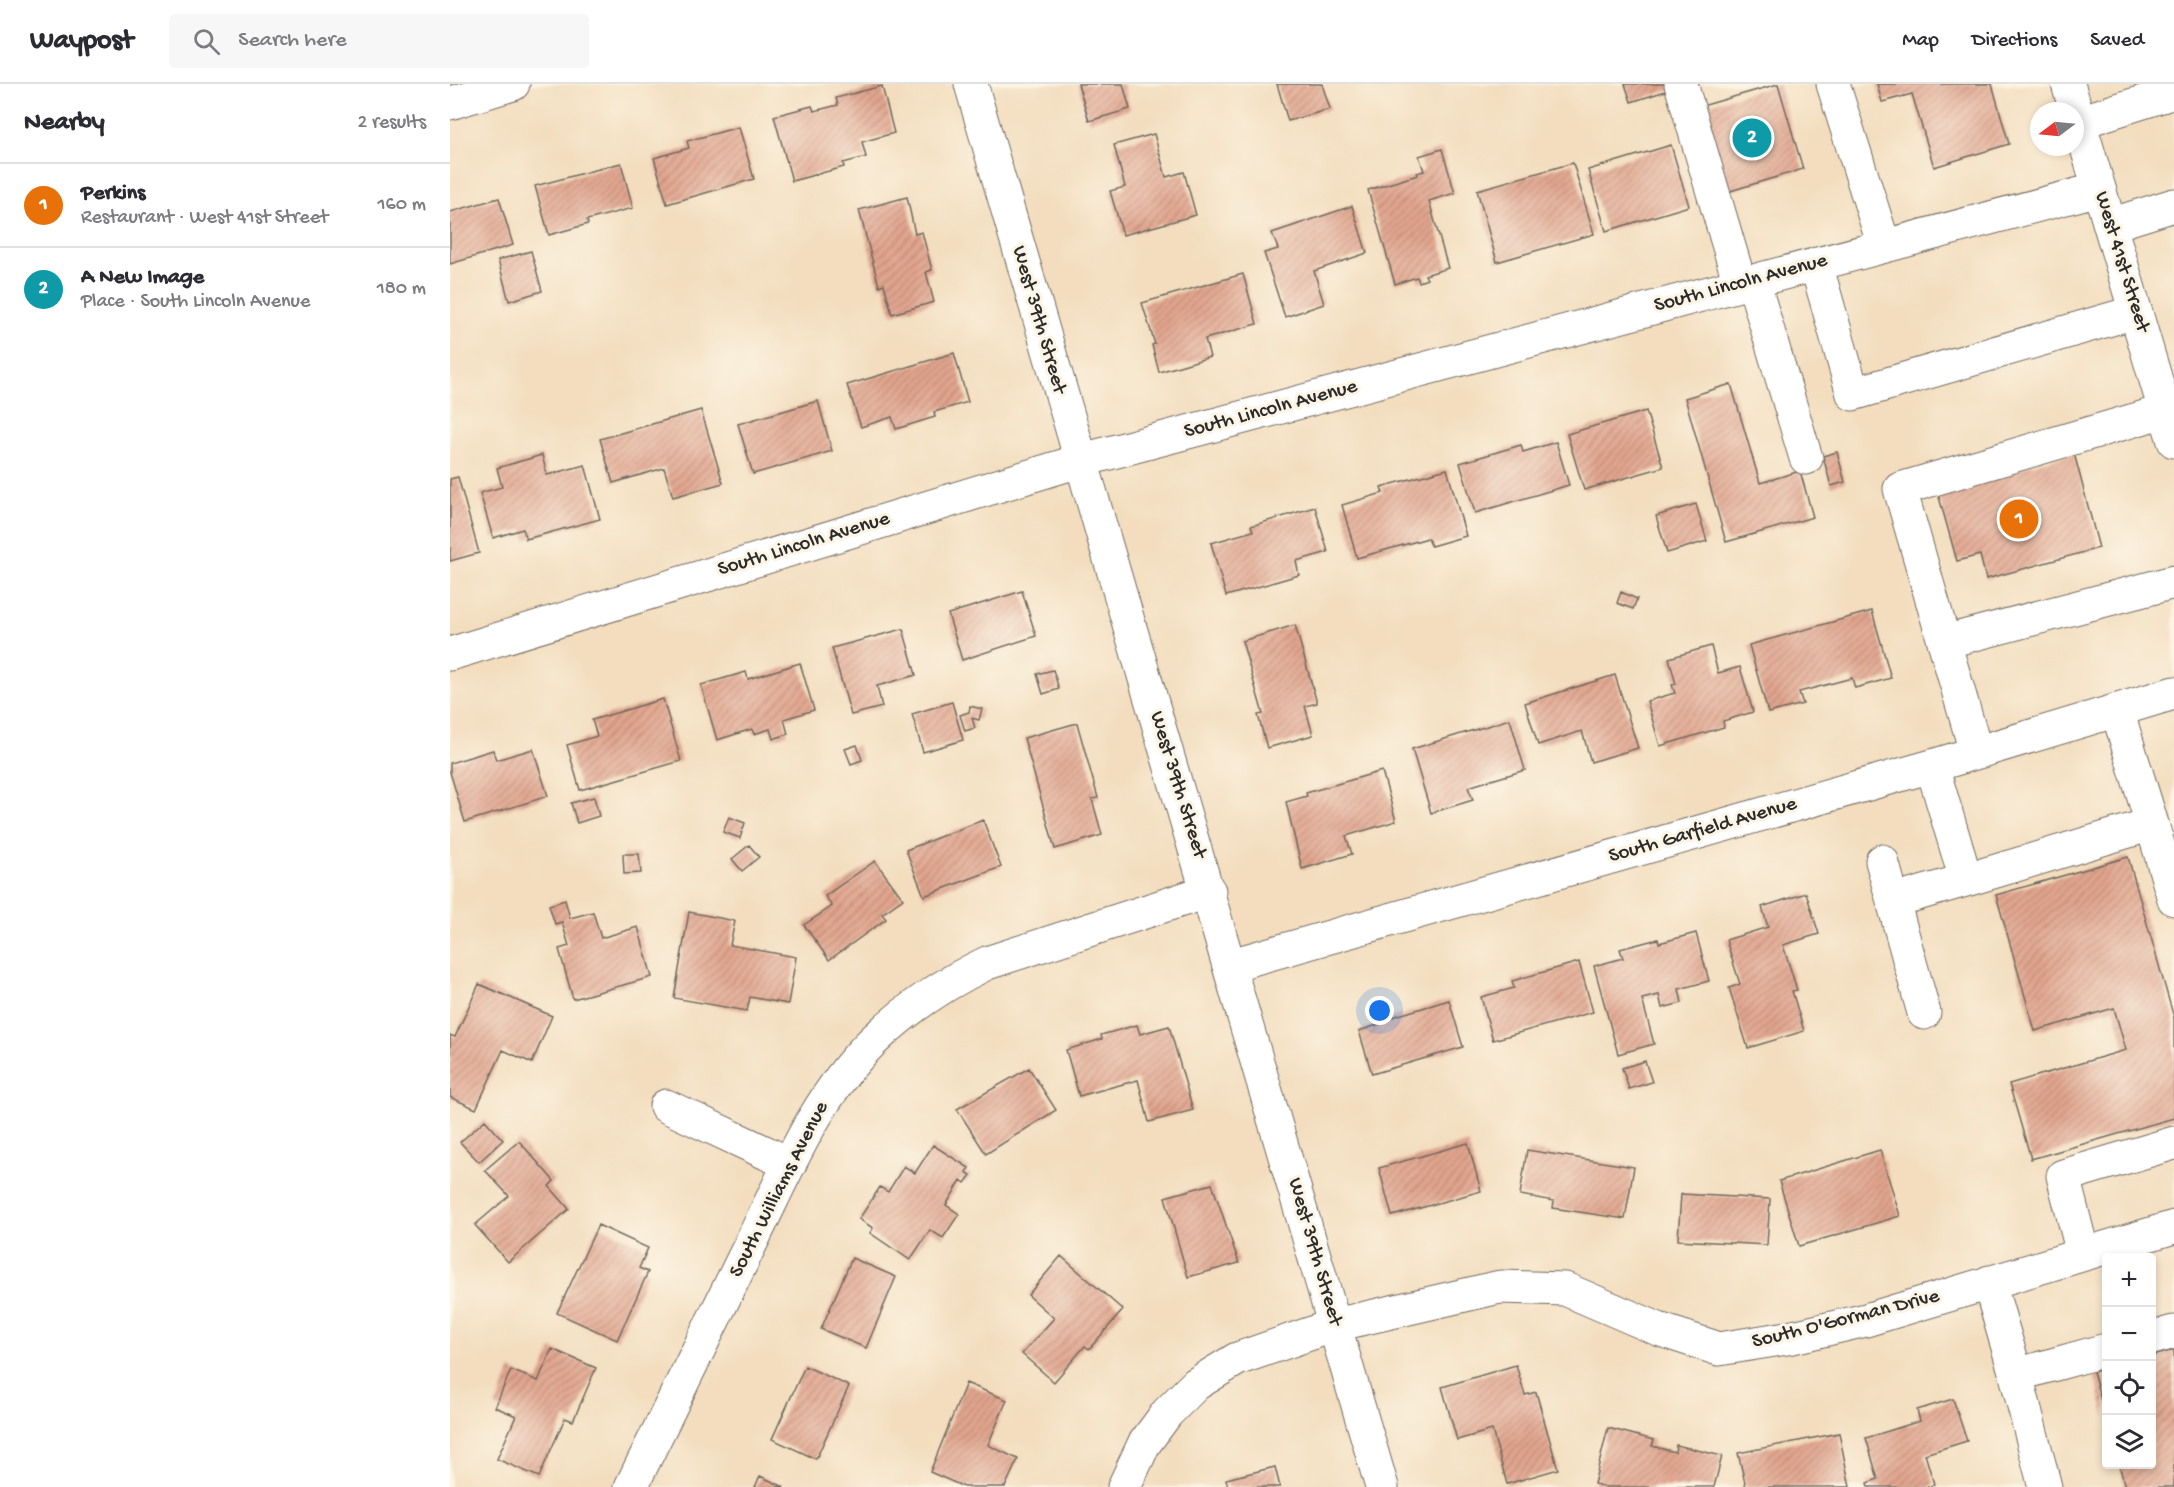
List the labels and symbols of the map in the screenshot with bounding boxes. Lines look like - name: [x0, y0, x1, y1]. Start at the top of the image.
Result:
- north arrow: [2030, 102, 2084, 156]
- pin: 2: [1732, 116, 1772, 160]
- street label: West 41st Street: [2088, 189, 2155, 338]
- street label: West 39th Street: [1005, 243, 1072, 399]
- street label: South Lincoln Avenue: [1652, 249, 1831, 319]
- street label: South Lincoln Avenue: [1182, 375, 1361, 445]
- pin: 1: [2000, 496, 2038, 542]
- street label: South Lincoln Avenue: [715, 507, 894, 583]
- street label: West 39th Street: [1143, 709, 1212, 864]
- street label: South Garfield Avenue: [1606, 792, 1801, 870]
- your location: [1365, 996, 1394, 1025]
- street label: South Williams Avenue: [725, 1097, 836, 1282]
- street label: West 39th Street: [1281, 1175, 1348, 1331]
- street label: South O'Gorman Drive: [1750, 1284, 1943, 1355]

